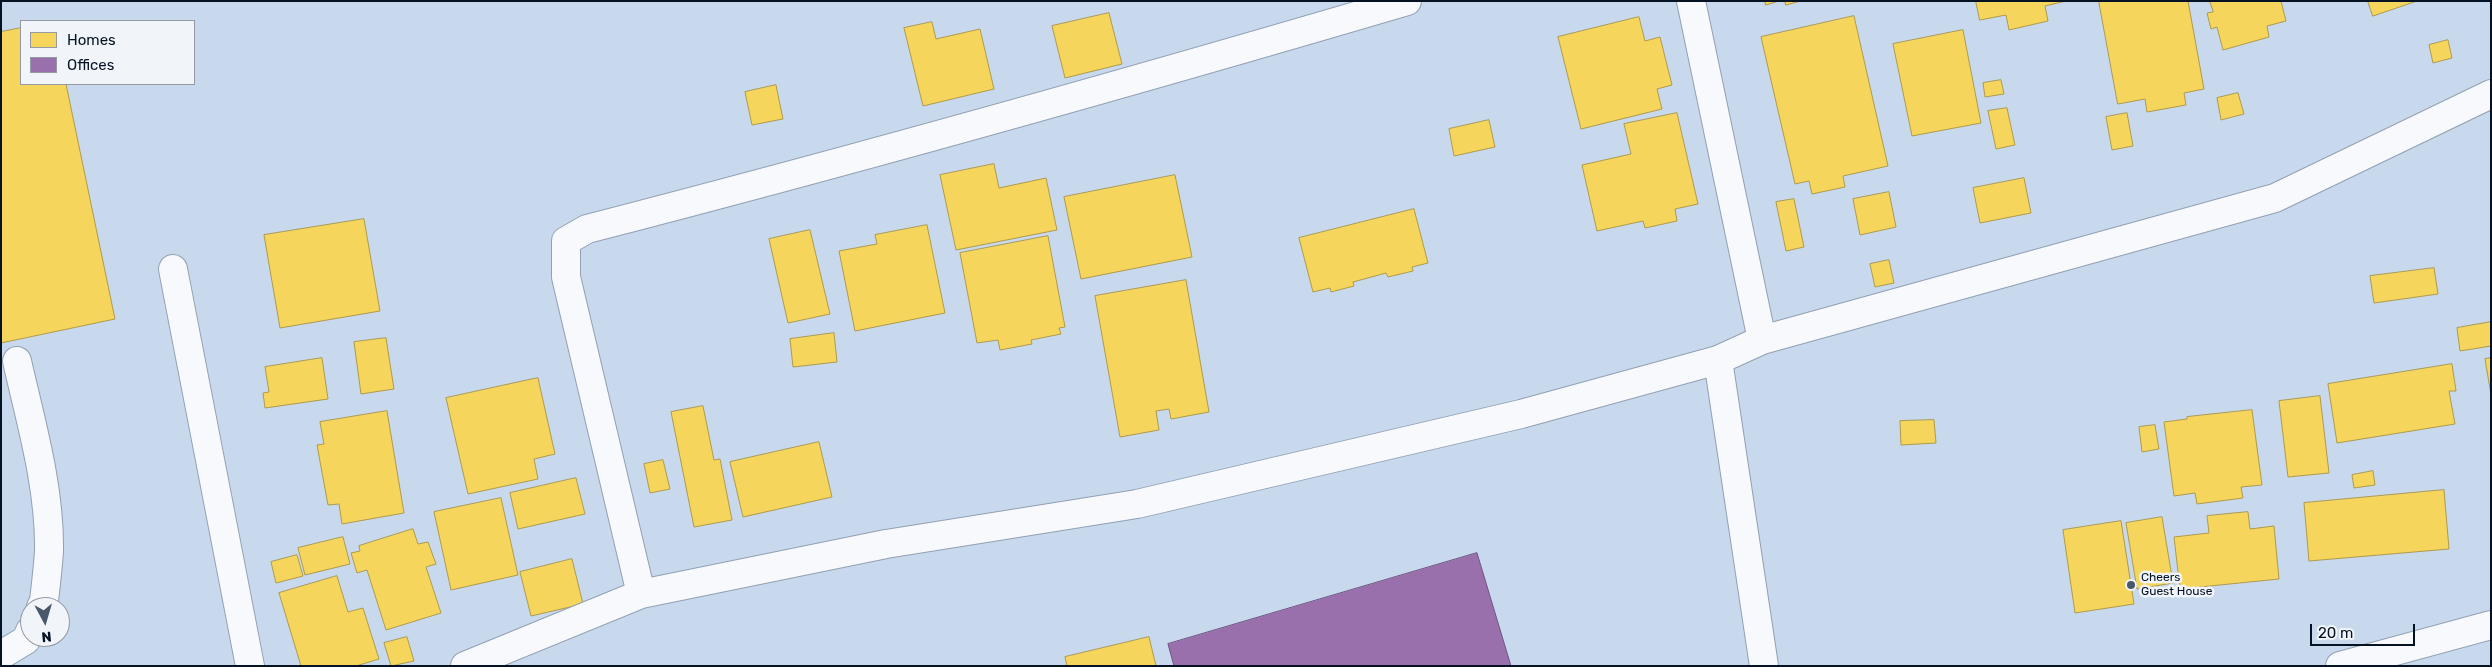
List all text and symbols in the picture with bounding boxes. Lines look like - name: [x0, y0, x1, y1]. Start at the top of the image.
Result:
- legend: [20, 20, 195, 85]
- text: Homes: [67, 31, 116, 49]
- text: Offices: [67, 56, 114, 74]
- place label: Cheers Guest House: [2141, 571, 2212, 599]
- marker: Cheers Guest House: [2125, 579, 2137, 591]
- north arrow: [20, 597, 70, 647]
- scale bar: [2312, 614, 2417, 646]
- text: 20 m: [2318, 624, 2353, 642]
- text: N: [41, 627, 52, 645]

